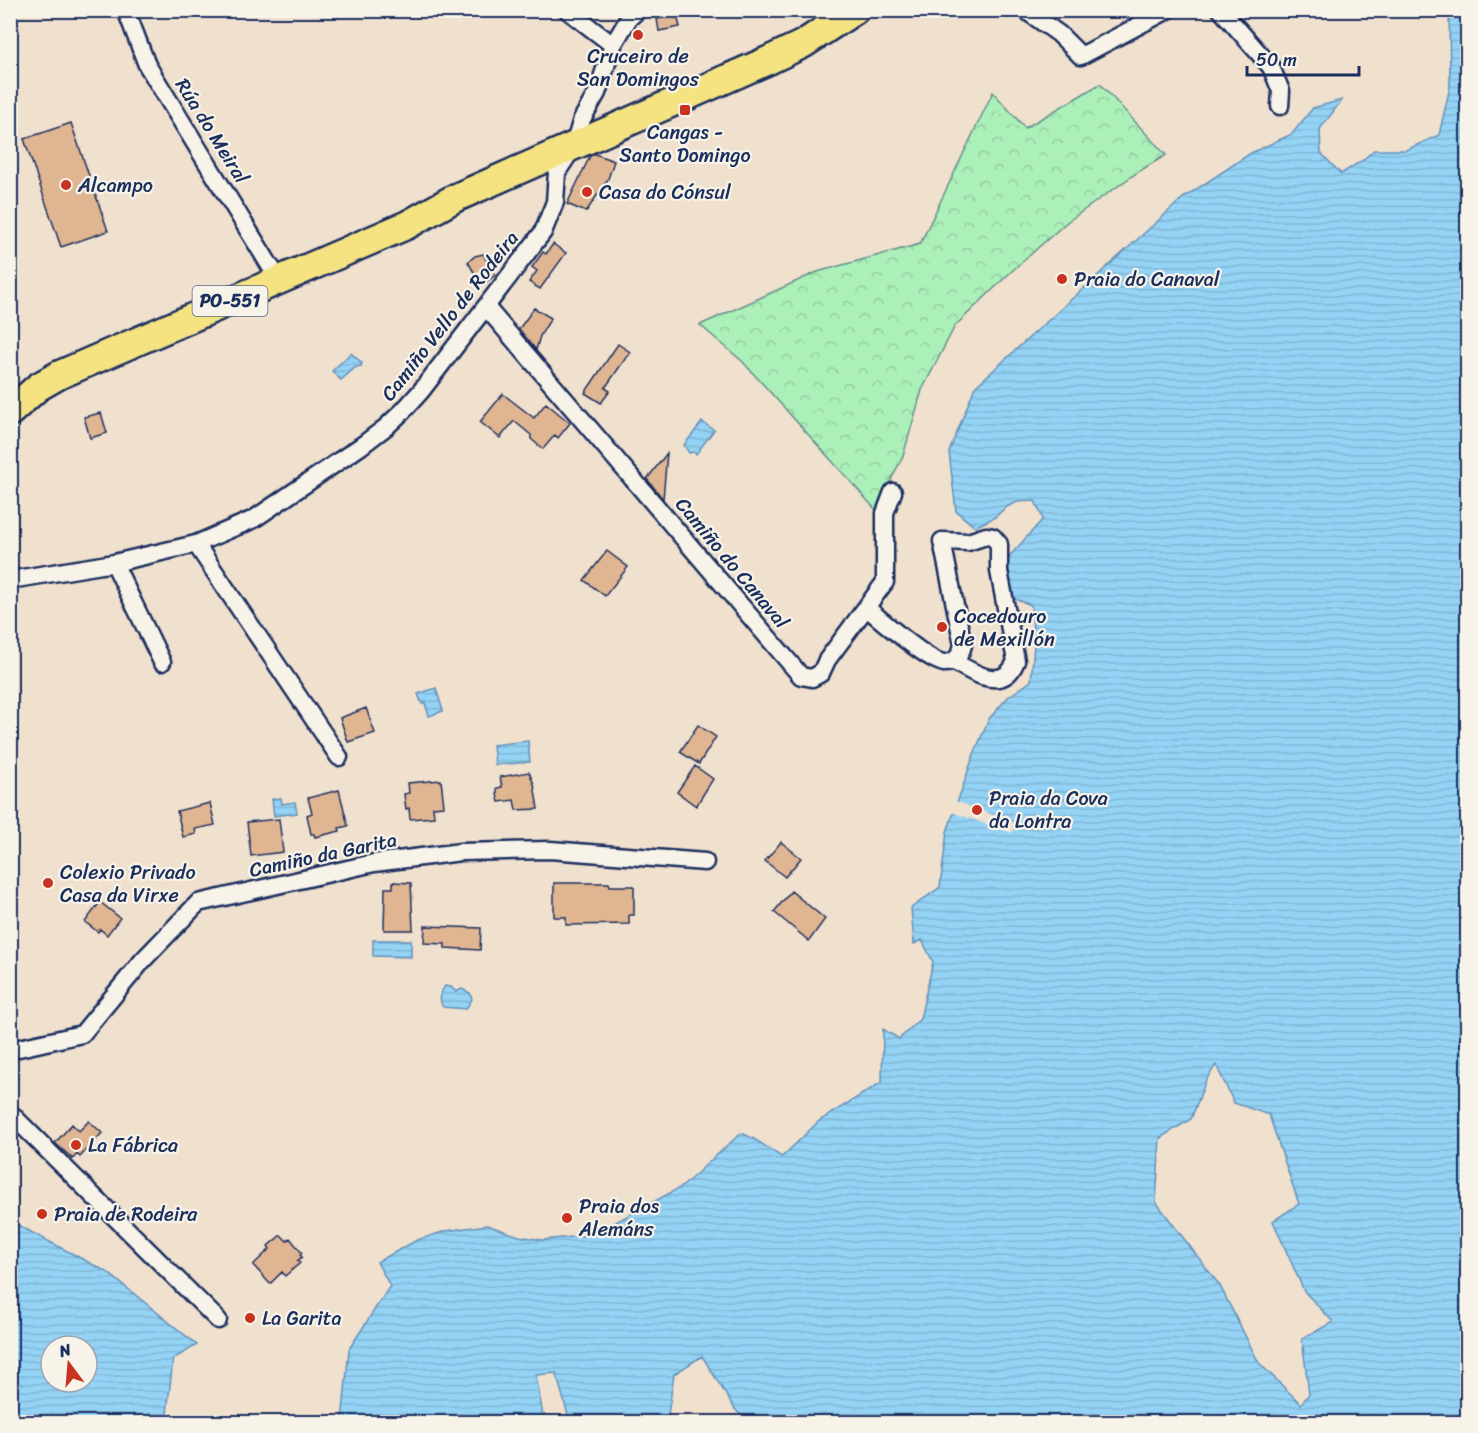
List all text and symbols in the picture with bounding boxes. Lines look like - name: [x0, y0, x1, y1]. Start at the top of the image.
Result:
- marker: Cruceiro de San Domingos: [631, 28, 645, 42]
- place label: Cruceiro de San Domingos: [577, 39, 700, 97]
- scale bar: [1247, 39, 1360, 77]
- text: 50 m: [1256, 44, 1297, 76]
- street label: Rúa do Meiral: [166, 71, 259, 191]
- marker: Cangas - Santo Domingo: [678, 103, 692, 117]
- place label: Cangas - Santo Domingo: [619, 115, 751, 173]
- place label: Alcampo: [77, 168, 153, 203]
- place label: Casa do Cónsul: [599, 175, 732, 210]
- marker: Alcampo: [59, 178, 73, 192]
- marker: Casa do Cónsul: [580, 185, 594, 199]
- street label: Camiño Vello de Rodeira: [372, 223, 528, 409]
- place label: Praia do Canaval: [1074, 262, 1221, 297]
- marker: Praia do Canaval: [1055, 272, 1069, 286]
- road number: PO-551: [192, 286, 268, 316]
- street label: Camiño do Canaval: [666, 489, 799, 638]
- place label: Cocedouro de Mexillón: [954, 599, 1055, 657]
- marker: Cocedouro de Mexillón: [935, 620, 949, 634]
- place label: Praia da Cova da Lontra: [989, 781, 1108, 839]
- marker: Praia da Cova da Lontra: [970, 803, 984, 817]
- street label: Camiño da Garita: [246, 822, 400, 888]
- place label: Colexio Privado Casa da Virxe: [60, 855, 196, 913]
- marker: Colexio Privado Casa da Virxe: [41, 876, 55, 890]
- place label: La Fábrica: [88, 1128, 178, 1163]
- marker: La Fábrica: [69, 1138, 83, 1152]
- place label: Praia dos Alemáns: [578, 1189, 660, 1247]
- place label: Praia de Rodeira: [54, 1197, 198, 1232]
- marker: Praia de Rodeira: [35, 1207, 49, 1221]
- marker: Praia dos Alemáns: [560, 1211, 574, 1225]
- place label: La Garita: [262, 1301, 341, 1336]
- marker: La Garita: [243, 1311, 257, 1325]
- north arrow: [39, 1334, 99, 1394]
- text: N: [55, 1334, 75, 1366]

